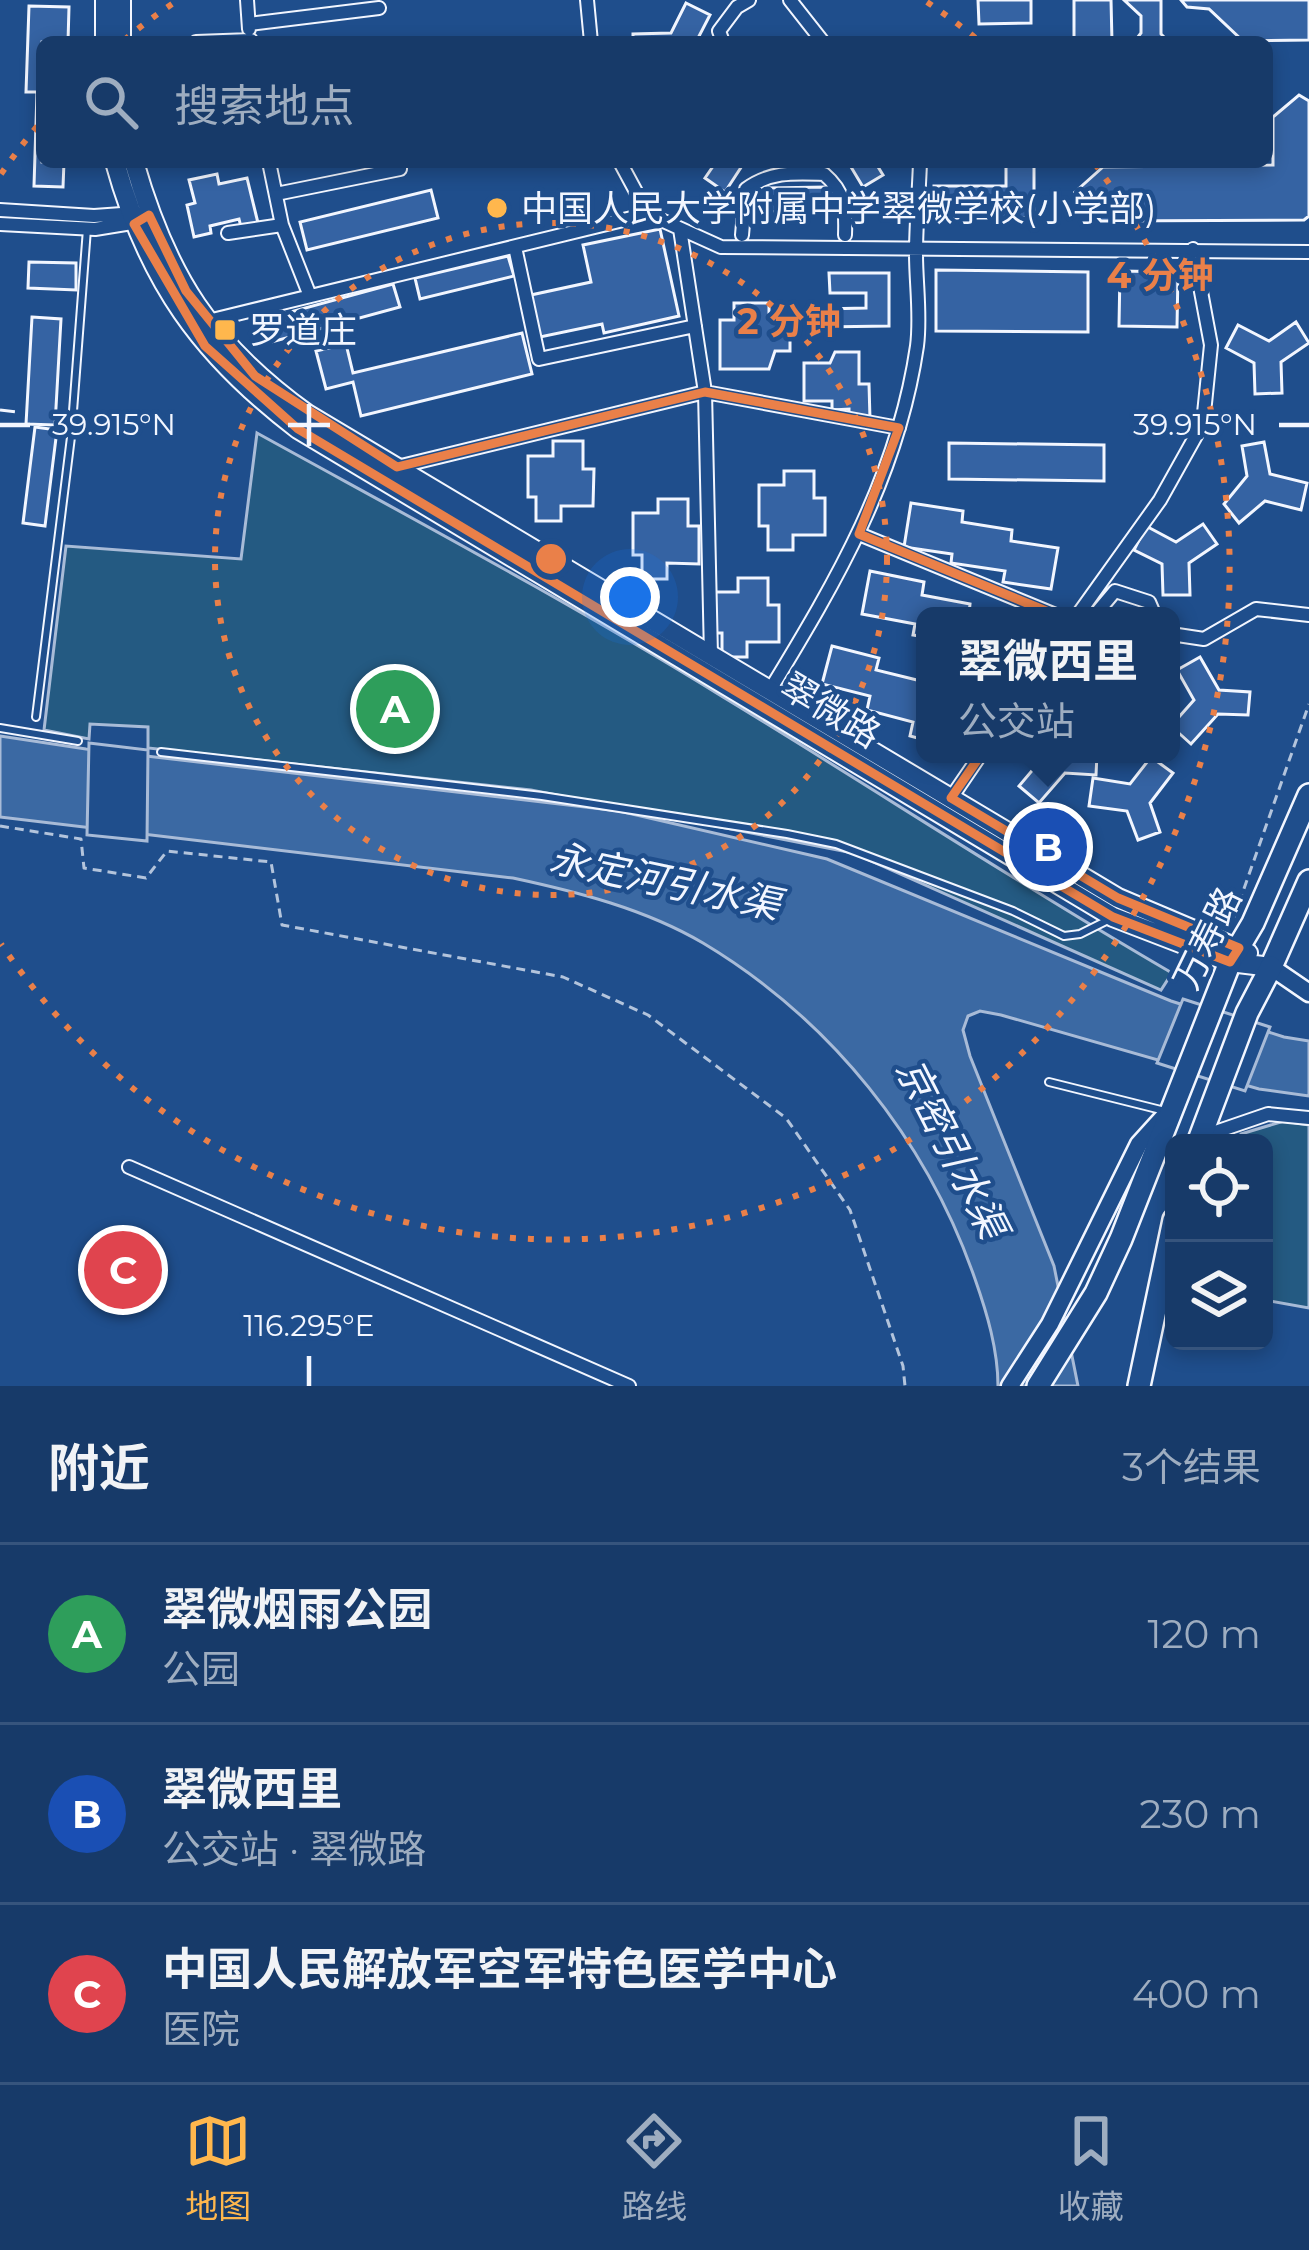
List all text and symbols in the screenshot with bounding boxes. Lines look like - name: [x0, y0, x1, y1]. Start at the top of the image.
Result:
- search box: [36, 36, 1273, 168]
- icon: search: [78, 69, 144, 135]
- text: 搜索地点: [174, 78, 354, 133]
- place label: 中国人民大学附属中学翠微学校(小学部): [521, 186, 1157, 230]
- marker: 中国人民大学附属中学翠微学校(小学部): [484, 195, 510, 221]
- text: 4 分钟: [1107, 253, 1214, 297]
- text: 2 分钟: [737, 299, 841, 343]
- place label: 罗道庄: [249, 308, 357, 352]
- marker: 罗道庄: [212, 317, 238, 343]
- text: 39.915°N: [52, 406, 176, 443]
- text: 39.915°N: [1133, 406, 1257, 443]
- centre of rings: [530, 538, 572, 580]
- your location: [600, 567, 660, 627]
- popup: [916, 607, 1180, 763]
- text: 翠微西里: [958, 633, 1138, 688]
- street label: 翠微路: [773, 663, 889, 757]
- pin: A: [356, 664, 434, 754]
- text: 公交站: [958, 697, 1075, 745]
- pin: B: [1009, 802, 1087, 892]
- water label: 永定河引水渠: [546, 833, 789, 930]
- street label: 万寿路: [1164, 880, 1250, 996]
- water label: 京密引水渠: [886, 1050, 1020, 1250]
- map controls: [1165, 1134, 1273, 1350]
- button: locate: [1165, 1134, 1273, 1242]
- pin: C: [84, 1225, 162, 1315]
- button: layers: [1165, 1242, 1273, 1350]
- text: 116.295°E: [243, 1307, 375, 1344]
- text: 附近: [48, 1437, 150, 1499]
- text: 3个结果: [1122, 1443, 1261, 1491]
- text: 翠微烟雨公园: [162, 1581, 432, 1636]
- text: A: [72, 1610, 102, 1658]
- text: 120 m: [1147, 1610, 1261, 1658]
- text: 公园: [162, 1645, 240, 1693]
- text: 翠微西里: [162, 1761, 342, 1816]
- text: B: [72, 1790, 102, 1838]
- text: 230 m: [1139, 1790, 1261, 1838]
- text: 公交站 · 翠微路: [162, 1825, 426, 1873]
- text: 中国人民解放军空军特色医学中心: [162, 1941, 837, 1996]
- text: C: [73, 1970, 101, 2018]
- text: 400 m: [1132, 1970, 1261, 2018]
- text: 医院: [162, 2005, 240, 2053]
- tab: 地图: [185, 2108, 251, 2228]
- tab: 路线: [621, 2108, 687, 2228]
- tab: 收藏: [1058, 2108, 1124, 2228]

